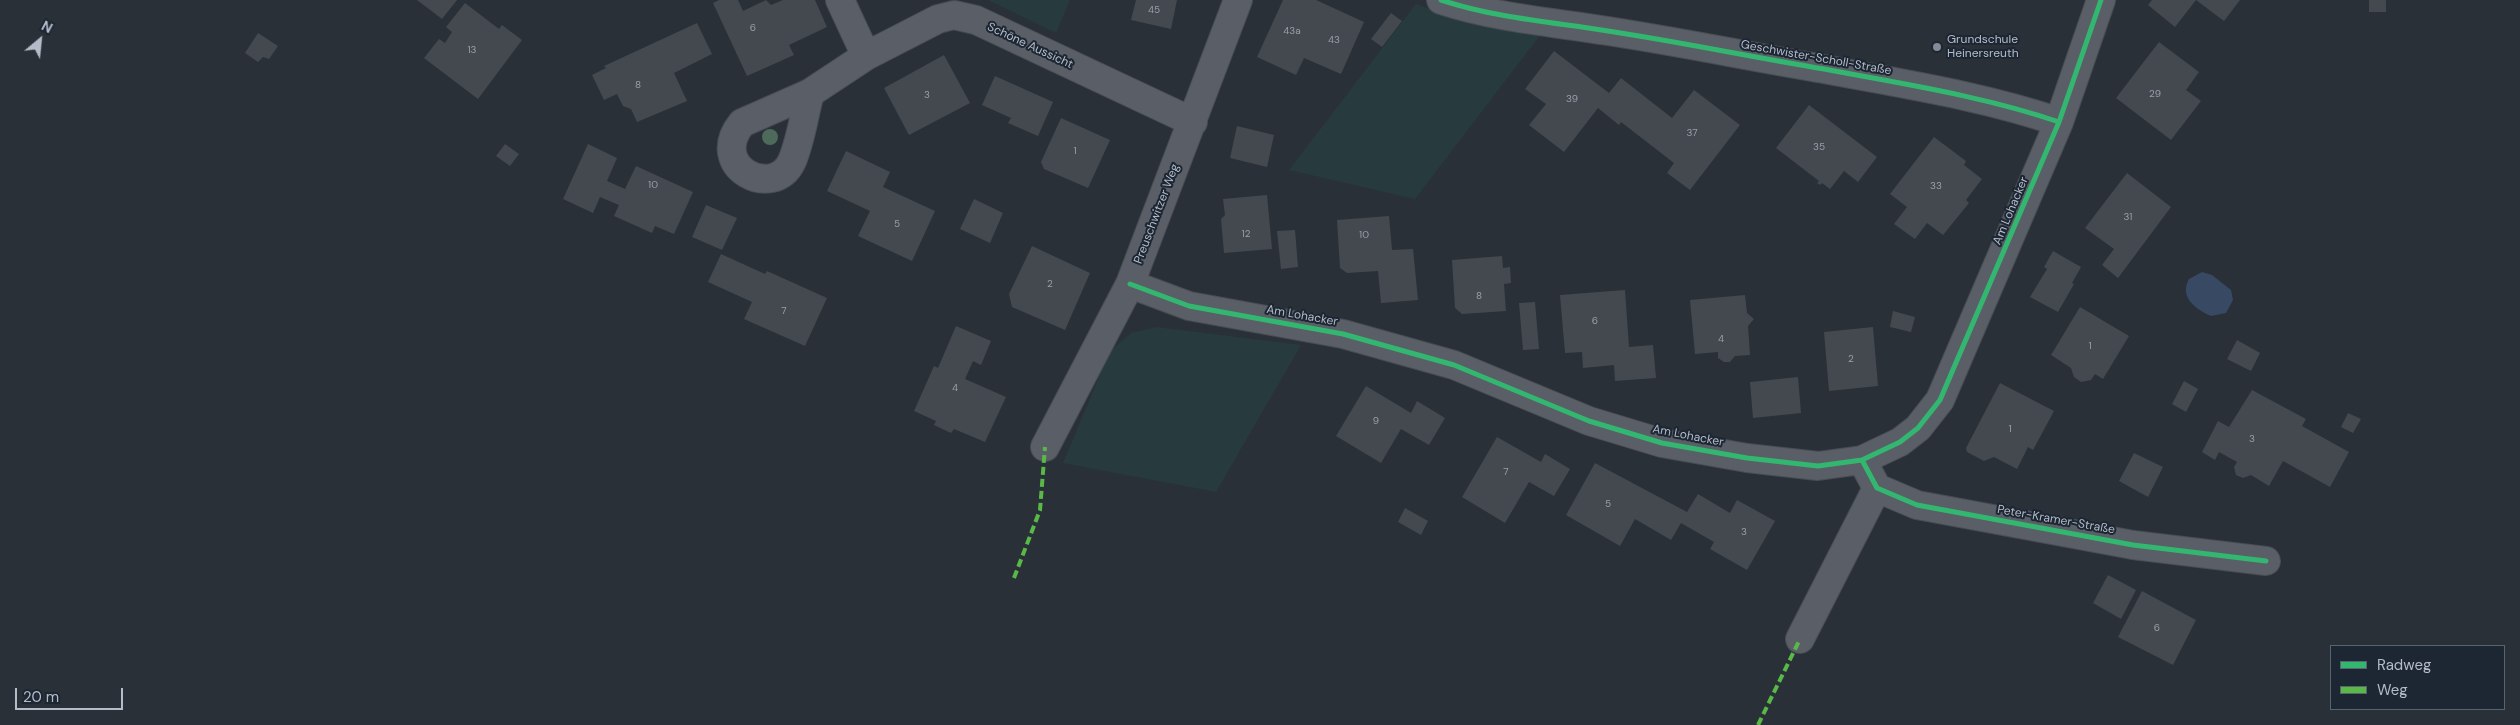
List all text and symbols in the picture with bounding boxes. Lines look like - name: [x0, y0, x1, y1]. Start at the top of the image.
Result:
- house number: 45: [1148, 4, 1160, 16]
- north arrow: [15, 15, 65, 65]
- text: N: [38, 16, 56, 37]
- street label: Schöne Aussicht: [985, 20, 1075, 72]
- house number: 6: [750, 22, 756, 34]
- house number: 43a: [1283, 25, 1301, 37]
- place label: Grundschule Heinersreuth: [1947, 33, 2019, 61]
- house number: 43: [1328, 34, 1340, 46]
- street label: Geschwister-Scholl-Straße: [1740, 38, 1892, 78]
- marker: Grundschule Heinersreuth: [1931, 41, 1943, 53]
- house number: 13: [467, 44, 477, 56]
- house number: 8: [635, 79, 641, 91]
- house number: 29: [2149, 88, 2161, 100]
- house number: 3: [924, 89, 930, 101]
- house number: 39: [1566, 93, 1578, 105]
- house number: 37: [1686, 127, 1698, 139]
- house number: 35: [1813, 141, 1825, 153]
- house number: 1: [1073, 145, 1077, 157]
- street label: Preuschwitzer Weg: [1131, 162, 1183, 266]
- street label: Am Lohacker: [1990, 175, 2032, 247]
- house number: 10: [648, 179, 658, 191]
- house number: 33: [1930, 180, 1942, 192]
- house number: 31: [2124, 211, 2132, 223]
- house number: 5: [894, 218, 900, 230]
- house number: 12: [1242, 228, 1250, 240]
- house number: 10: [1359, 229, 1369, 241]
- house number: 2: [1047, 278, 1053, 290]
- house number: 8: [1476, 290, 1482, 302]
- street label: Am Lohacker: [1265, 303, 1339, 329]
- house number: 7: [781, 305, 787, 317]
- house number: 6: [1592, 315, 1598, 327]
- house number: 4: [1718, 333, 1724, 345]
- house number: 1: [2088, 340, 2092, 352]
- house number: 2: [1848, 353, 1854, 365]
- house number: 4: [952, 382, 958, 394]
- house number: 9: [1373, 415, 1379, 427]
- street label: Am Lohacker: [1651, 422, 1725, 450]
- house number: 1: [2008, 423, 2012, 435]
- house number: 3: [2249, 433, 2255, 445]
- house number: 7: [1503, 466, 1509, 478]
- house number: 5: [1605, 498, 1611, 510]
- street label: Peter-Kramer-Straße: [1996, 503, 2116, 537]
- house number: 3: [1741, 526, 1747, 538]
- house number: 6: [2154, 622, 2160, 634]
- legend: [2330, 645, 2505, 710]
- text: Radweg: [2377, 655, 2431, 675]
- scale bar: [18, 678, 125, 710]
- text: Weg: [2377, 680, 2408, 700]
- text: 20 m: [23, 687, 59, 707]

